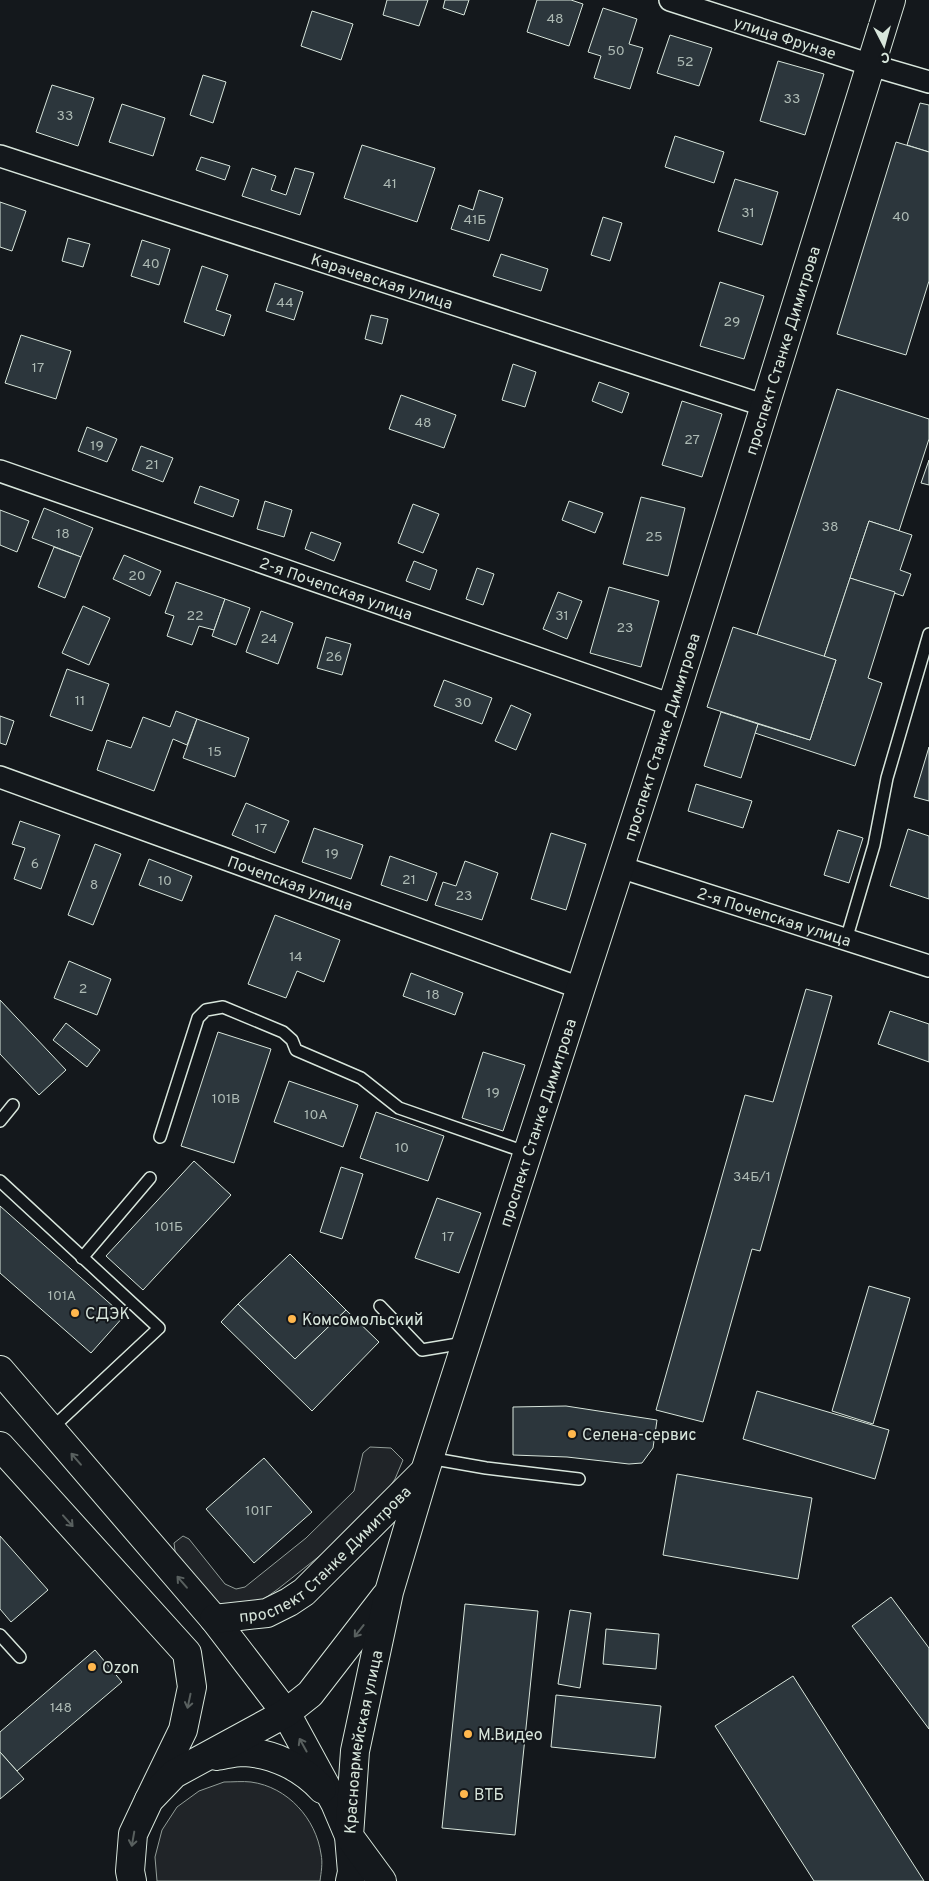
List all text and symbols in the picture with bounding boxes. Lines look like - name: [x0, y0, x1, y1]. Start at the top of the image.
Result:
- house number: 48: [546, 11, 564, 28]
- street label: улица Фрунзе: [731, 13, 838, 65]
- north arrow: [859, 20, 909, 70]
- house number: 50: [607, 43, 625, 60]
- text: С: [880, 48, 891, 65]
- house number: 52: [676, 54, 694, 71]
- house number: 33: [784, 91, 800, 108]
- house number: 33: [57, 108, 73, 125]
- house number: 41: [383, 176, 397, 193]
- house number: 31: [741, 205, 755, 222]
- house number: 40: [892, 209, 910, 226]
- house number: 41Б: [463, 212, 487, 229]
- street label: проспект Станке Димитрова: [742, 244, 826, 458]
- street label: Карачевская улица: [308, 250, 455, 315]
- house number: 40: [142, 256, 160, 273]
- house number: 44: [276, 295, 294, 312]
- house number: 29: [724, 314, 740, 331]
- house number: 17: [32, 360, 44, 377]
- house number: 48: [414, 415, 432, 432]
- house number: 27: [684, 432, 700, 449]
- house number: 19: [90, 438, 104, 455]
- house number: 21: [145, 457, 159, 474]
- house number: 38: [822, 519, 838, 536]
- house number: 18: [56, 526, 70, 543]
- house number: 25: [645, 529, 663, 546]
- street label: 2-я Почепская улица: [256, 554, 415, 626]
- house number: 20: [128, 568, 146, 585]
- house number: 22: [186, 608, 204, 625]
- house number: 31: [555, 608, 569, 625]
- house number: 23: [617, 620, 634, 637]
- house number: 24: [260, 631, 278, 648]
- street label: проспект Станке Димитрова: [621, 631, 706, 844]
- house number: 26: [326, 649, 342, 666]
- house number: 11: [75, 693, 85, 710]
- house number: 30: [454, 695, 472, 712]
- house number: 15: [208, 744, 222, 761]
- house number: 17: [255, 821, 267, 838]
- house number: 19: [325, 846, 339, 863]
- street label: Почепская улица: [224, 853, 355, 916]
- house number: 6: [31, 856, 39, 873]
- house number: 21: [402, 872, 416, 889]
- house number: 10: [158, 873, 172, 890]
- house number: 8: [90, 877, 98, 894]
- street label: 2-я Почепская улица: [694, 884, 853, 952]
- house number: 23: [456, 888, 473, 905]
- house number: 14: [289, 949, 303, 966]
- house number: 2: [79, 981, 87, 998]
- house number: 18: [426, 987, 440, 1004]
- street label: проспект Станке Димитрова: [496, 1017, 582, 1230]
- house number: 19: [486, 1085, 500, 1102]
- house number: 101В: [212, 1091, 240, 1108]
- house number: 10А: [304, 1107, 328, 1124]
- house number: 10: [395, 1140, 409, 1157]
- house number: 34Б/1: [733, 1169, 771, 1186]
- house number: 101Б: [155, 1219, 183, 1236]
- house number: 17: [442, 1229, 454, 1246]
- house number: 101А: [48, 1288, 76, 1305]
- place label: СДЭК: [85, 1305, 130, 1325]
- marker: СДЭК: [69, 1307, 81, 1319]
- place label: Комсомольский: [302, 1311, 423, 1331]
- marker: Комсомольский: [286, 1313, 298, 1325]
- place label: Селена-сервис: [582, 1426, 696, 1446]
- marker: Селена-сервис: [566, 1428, 578, 1440]
- one-way arrow: [70, 1452, 82, 1465]
- street label: проспект Станке Димитрова: [238, 1483, 416, 1628]
- house number: 101Г: [245, 1503, 273, 1520]
- one-way arrow: [62, 1515, 74, 1528]
- one-way arrow: [177, 1576, 188, 1589]
- one-way arrow: [354, 1624, 365, 1637]
- street label: Красноармейская улица: [341, 1649, 388, 1835]
- place label: Ozon: [102, 1659, 139, 1679]
- marker: Ozon: [86, 1661, 98, 1673]
- one-way arrow: [184, 1692, 193, 1708]
- house number: 148: [50, 1700, 72, 1717]
- place label: М.Видео: [478, 1726, 543, 1746]
- marker: М.Видео: [462, 1728, 474, 1740]
- one-way arrow: [298, 1738, 307, 1753]
- place label: ВТБ: [474, 1786, 504, 1806]
- marker: ВТБ: [458, 1788, 470, 1800]
- one-way arrow: [128, 1831, 138, 1847]

